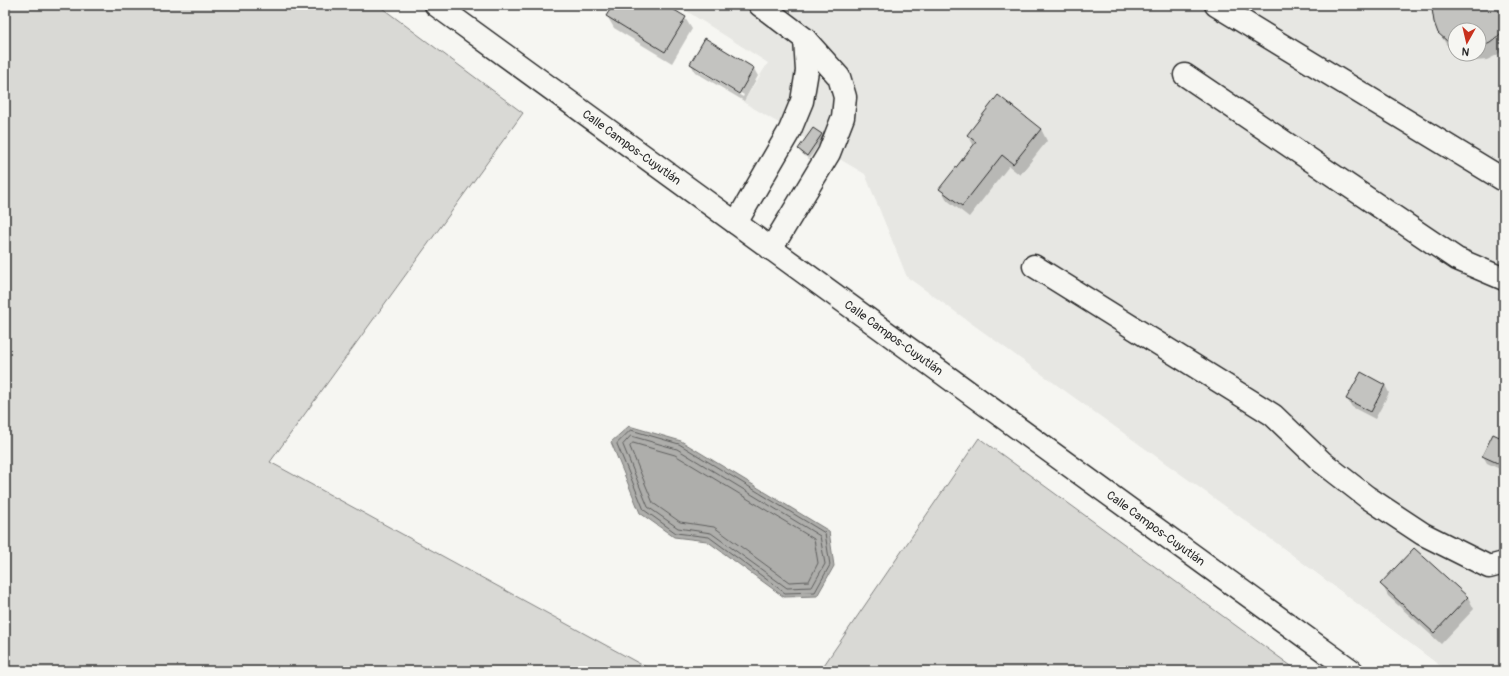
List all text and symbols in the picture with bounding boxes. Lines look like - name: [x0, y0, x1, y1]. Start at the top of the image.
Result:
- north arrow: [1447, 22, 1487, 62]
- text: N: [1461, 44, 1470, 58]
- street label: Calle Campos-Cuyutlán: [579, 107, 684, 189]
- street label: Calle Campos-Cuyutlán: [841, 297, 946, 379]
- street label: Calle Campos-Cuyutlán: [1103, 488, 1208, 570]

